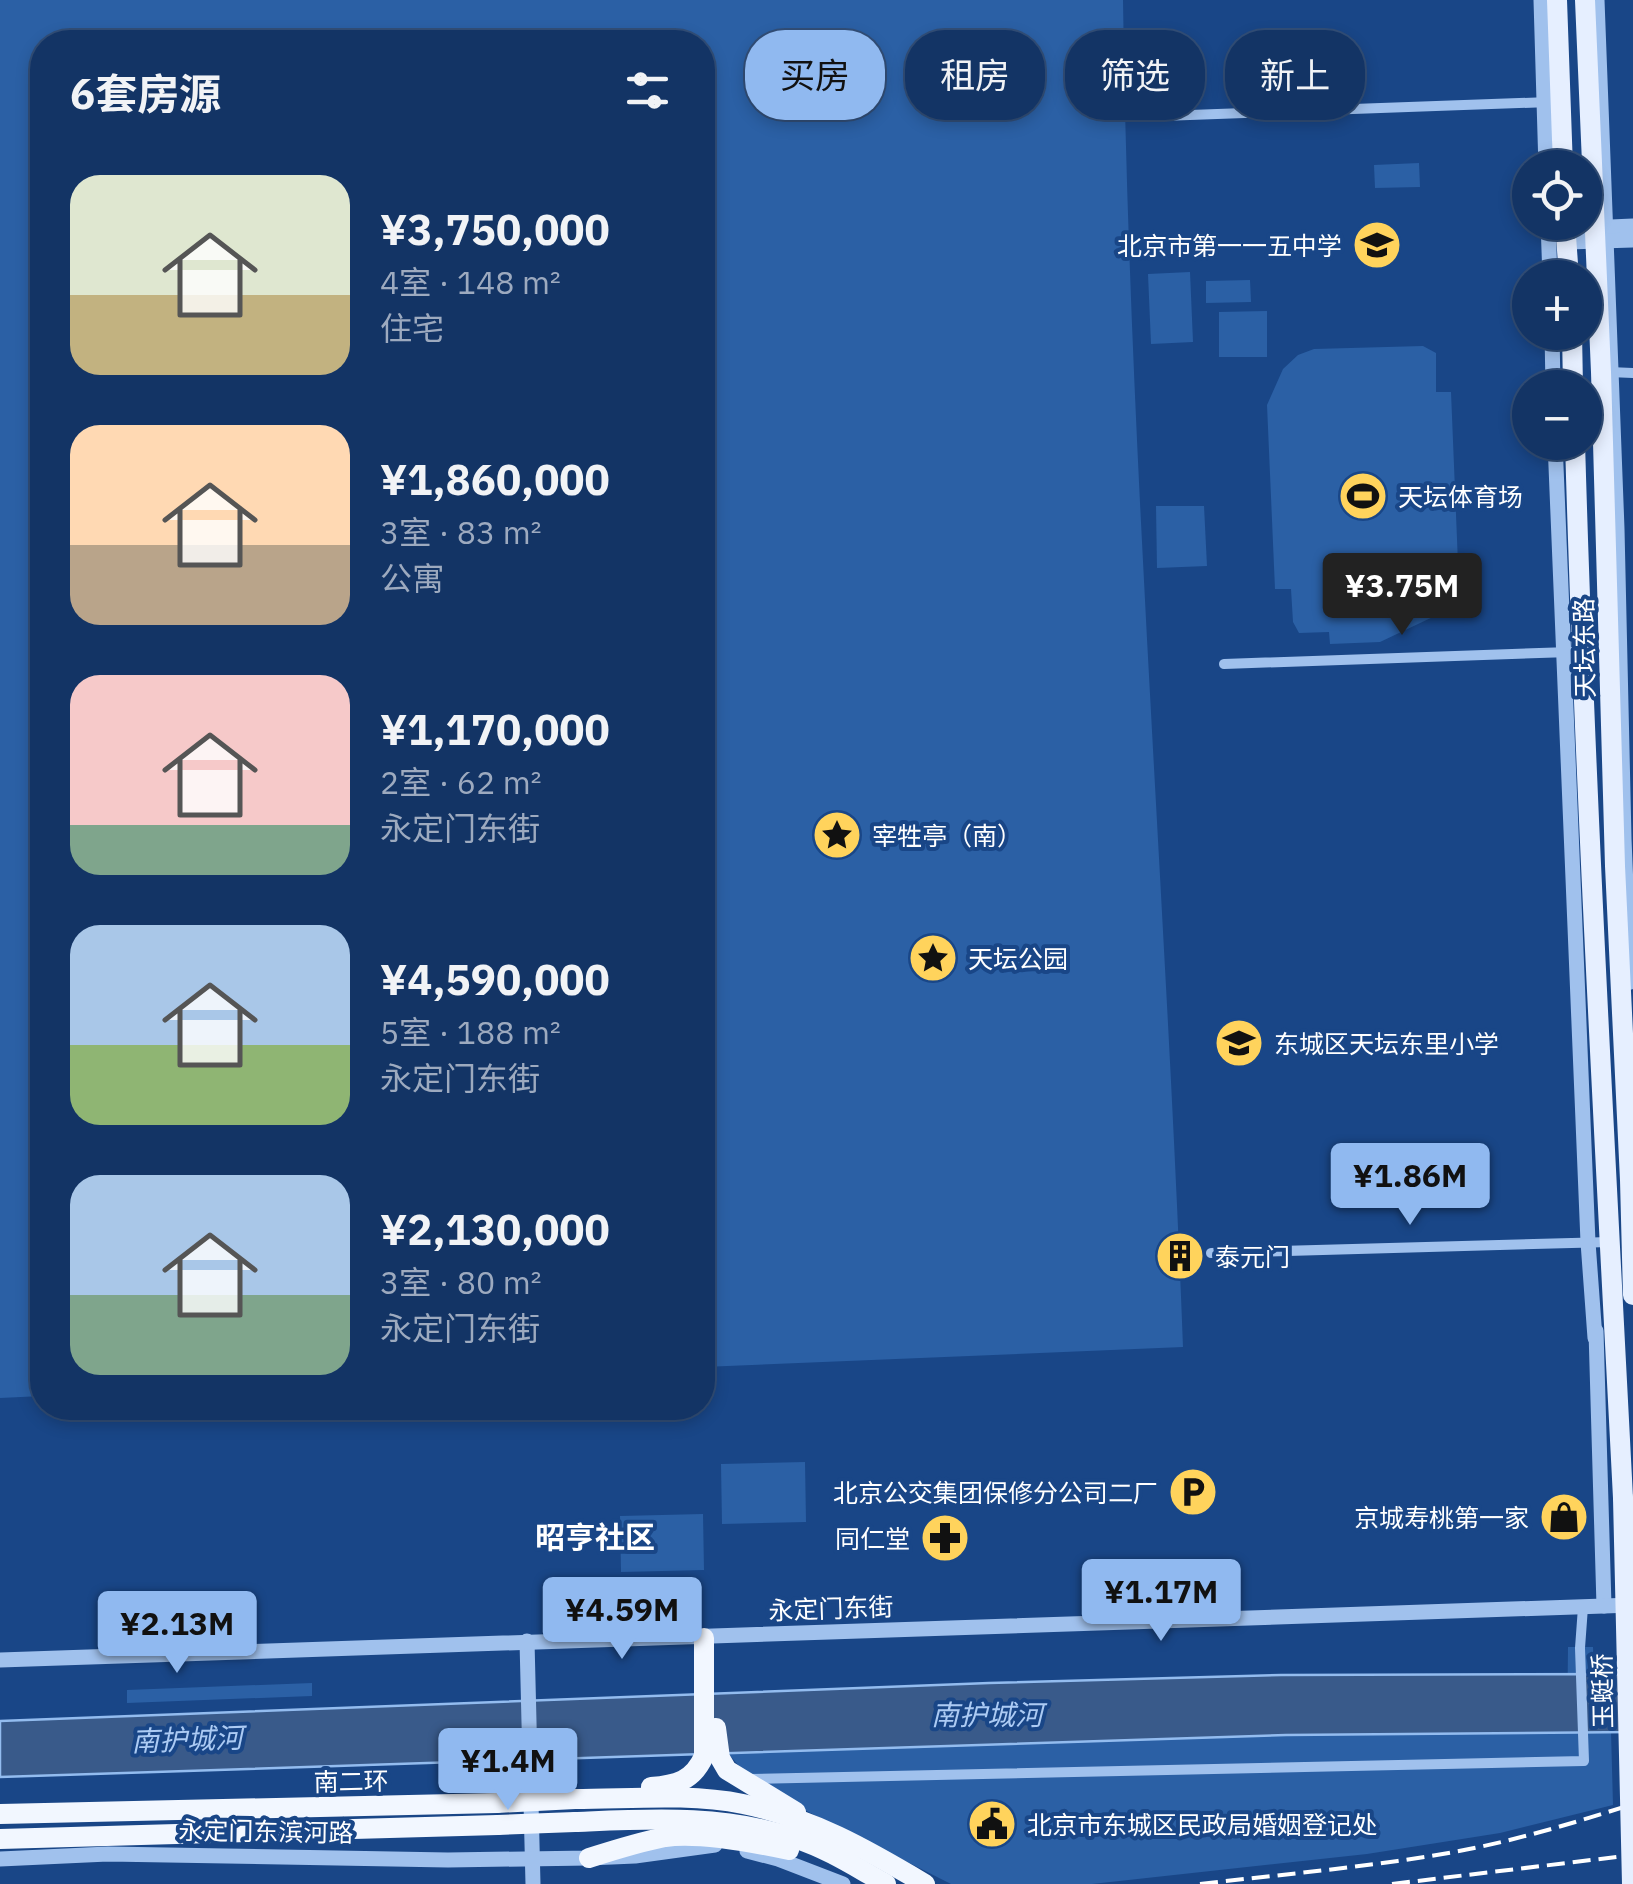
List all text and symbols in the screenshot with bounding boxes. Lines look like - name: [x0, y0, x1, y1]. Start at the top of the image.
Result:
- chip: 买房: [745, 30, 885, 120]
- chip: 租房: [905, 30, 1045, 120]
- chip: 筛选: [1065, 30, 1205, 120]
- chip: 新上: [1225, 30, 1365, 120]
- icon: filters: [620, 63, 675, 118]
- text: 6套房源: [70, 66, 221, 121]
- map controls: [1512, 150, 1602, 460]
- button: locate: [1512, 150, 1602, 240]
- text: ¥3,750,000: [380, 202, 610, 257]
- icon: home: [150, 215, 270, 335]
- school or university icon: 北京市第一一五中学: [1351, 219, 1403, 271]
- place label: 北京市第一一五中学: [1117, 229, 1342, 262]
- button: +: [1512, 260, 1602, 350]
- text: 4室 · 148 m²: [380, 261, 561, 303]
- text: 住宅: [380, 307, 444, 349]
- button: −: [1512, 370, 1602, 460]
- text: ¥1,860,000: [380, 452, 610, 507]
- icon: home: [150, 465, 270, 585]
- sports icon: 天坛体育场: [1337, 470, 1389, 522]
- place label: 天坛体育场: [1398, 480, 1523, 513]
- text: 3室 · 83 m²: [380, 511, 542, 553]
- pin: ¥3.75M: [1321, 553, 1483, 638]
- text: 公寓: [380, 557, 444, 599]
- text: ¥3.75M: [1345, 564, 1459, 606]
- street label: 天坛东路: [1567, 598, 1601, 698]
- text: ¥1,170,000: [380, 702, 610, 757]
- icon: home: [150, 715, 270, 835]
- text: 2室 · 62 m²: [380, 761, 542, 803]
- text: 永定门东街: [380, 807, 540, 849]
- place icon: 宰牲亭（南）: [811, 809, 863, 861]
- place label: 宰牲亭（南）: [872, 819, 1022, 852]
- place icon: 天坛公园: [907, 932, 959, 984]
- place label: 天坛公园: [968, 942, 1068, 975]
- text: ¥4,590,000: [380, 952, 610, 1007]
- icon: home: [150, 965, 270, 1085]
- text: 5室 · 188 m²: [380, 1011, 561, 1053]
- school or university icon: 东城区天坛东里小学: [1213, 1017, 1265, 1069]
- place label: 东城区天坛东里小学: [1274, 1027, 1499, 1060]
- text: 永定门东街: [380, 1057, 540, 1099]
- pin: ¥1.86M: [1329, 1143, 1491, 1228]
- text: ¥1.86M: [1353, 1154, 1467, 1196]
- text: ¥2,130,000: [380, 1202, 610, 1257]
- icon: home: [150, 1215, 270, 1335]
- building icon: 泰元门: [1154, 1230, 1206, 1282]
- place label: 泰元门: [1215, 1240, 1290, 1273]
- text: 3室 · 80 m²: [380, 1261, 542, 1303]
- text: 永定门东街: [380, 1307, 540, 1349]
- parking icon: 北京公交集团保修分公司二厂: [1167, 1466, 1219, 1518]
- place label: 北京公交集团保修分公司二厂: [833, 1476, 1158, 1509]
- shop icon: 京城寿桃第一家: [1538, 1491, 1590, 1543]
- place label: 京城寿桃第一家: [1354, 1501, 1529, 1534]
- pharmacy icon: 同仁堂: [919, 1512, 971, 1564]
- district label: 昭亨社区: [535, 1517, 655, 1556]
- place label: 同仁堂: [835, 1522, 910, 1555]
- pin: ¥1.17M: [1080, 1559, 1242, 1644]
- text: ¥1.17M: [1104, 1570, 1218, 1612]
- pin: ¥4.59M: [541, 1577, 703, 1662]
- text: ¥4.59M: [565, 1588, 679, 1630]
- street label: 永定门东街: [768, 1589, 894, 1627]
- pin: ¥2.13M: [96, 1591, 258, 1676]
- text: ¥2.13M: [120, 1602, 234, 1644]
- street label: 玉蜓桥: [1585, 1653, 1619, 1729]
- water label: 南护城河: [931, 1696, 1048, 1733]
- water label: 南护城河: [130, 1718, 249, 1759]
- pin: ¥1.4M: [438, 1728, 578, 1813]
- text: ¥1.4M: [460, 1739, 556, 1781]
- street label: 南二环: [313, 1764, 389, 1798]
- public building icon: 北京市东城区民政局婚姻登记处: [966, 1798, 1018, 1850]
- place label: 北京市东城区民政局婚姻登记处: [1027, 1808, 1377, 1841]
- street label: 永定门东滨河路: [178, 1813, 354, 1849]

